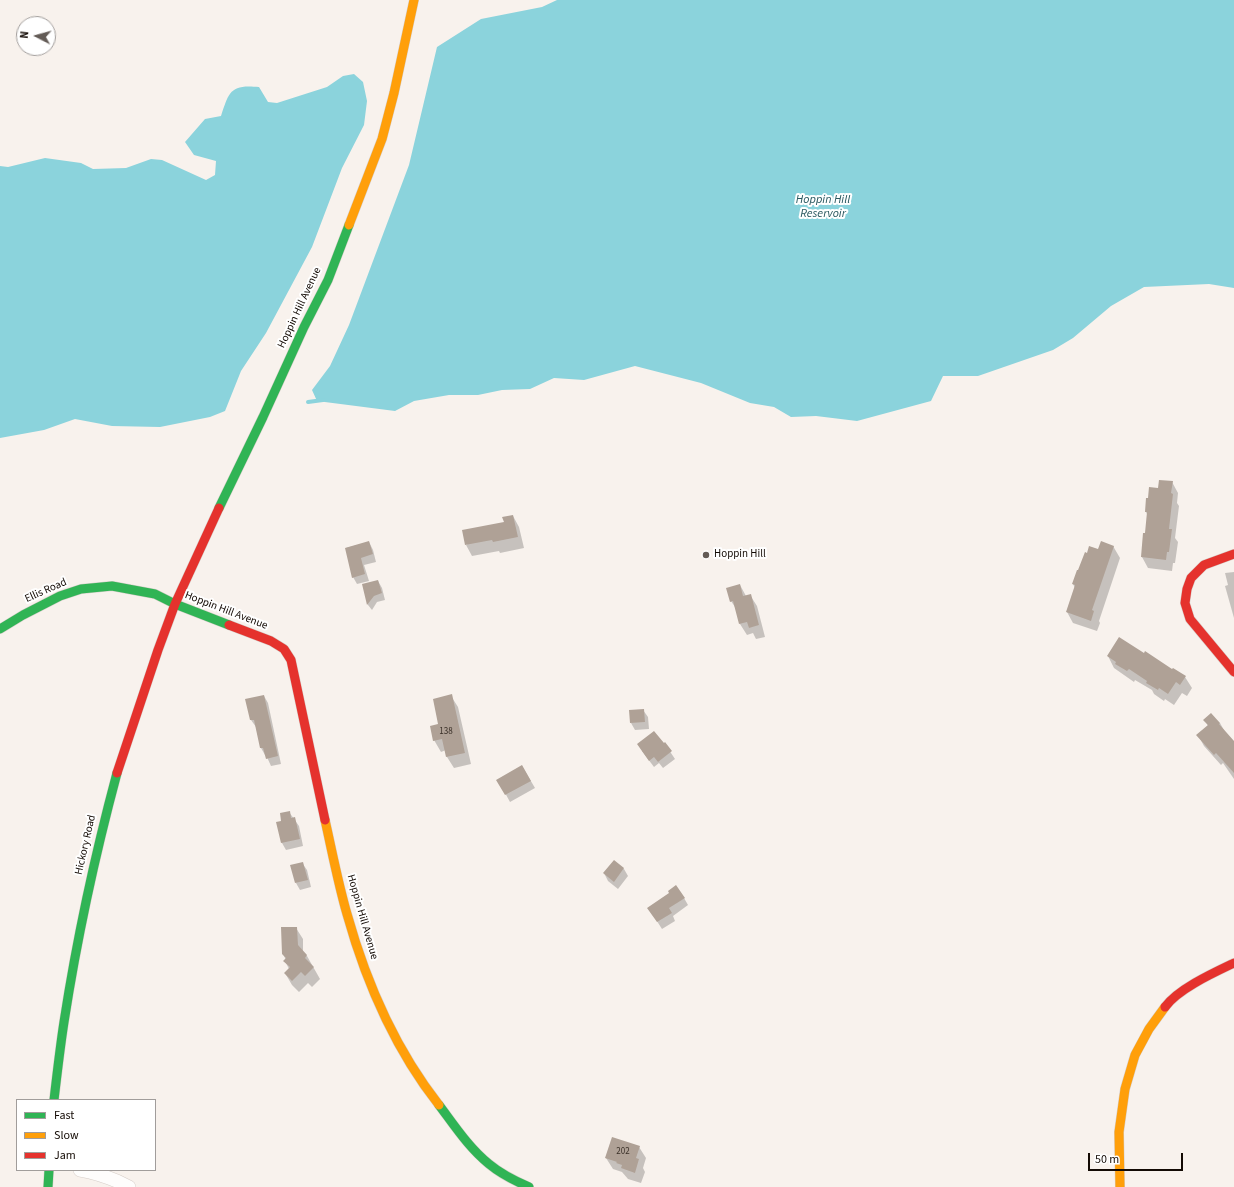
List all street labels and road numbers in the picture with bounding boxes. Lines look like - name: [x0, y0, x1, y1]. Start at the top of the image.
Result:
- street label: Hoppin Hill Avenue: [275, 265, 325, 351]
- street label: Ellis Road: [23, 576, 69, 606]
- street label: Hoppin Hill Avenue: [183, 589, 269, 633]
- street label: Hickory Road: [73, 814, 99, 876]
- street label: Hoppin Hill Avenue: [344, 873, 380, 961]

